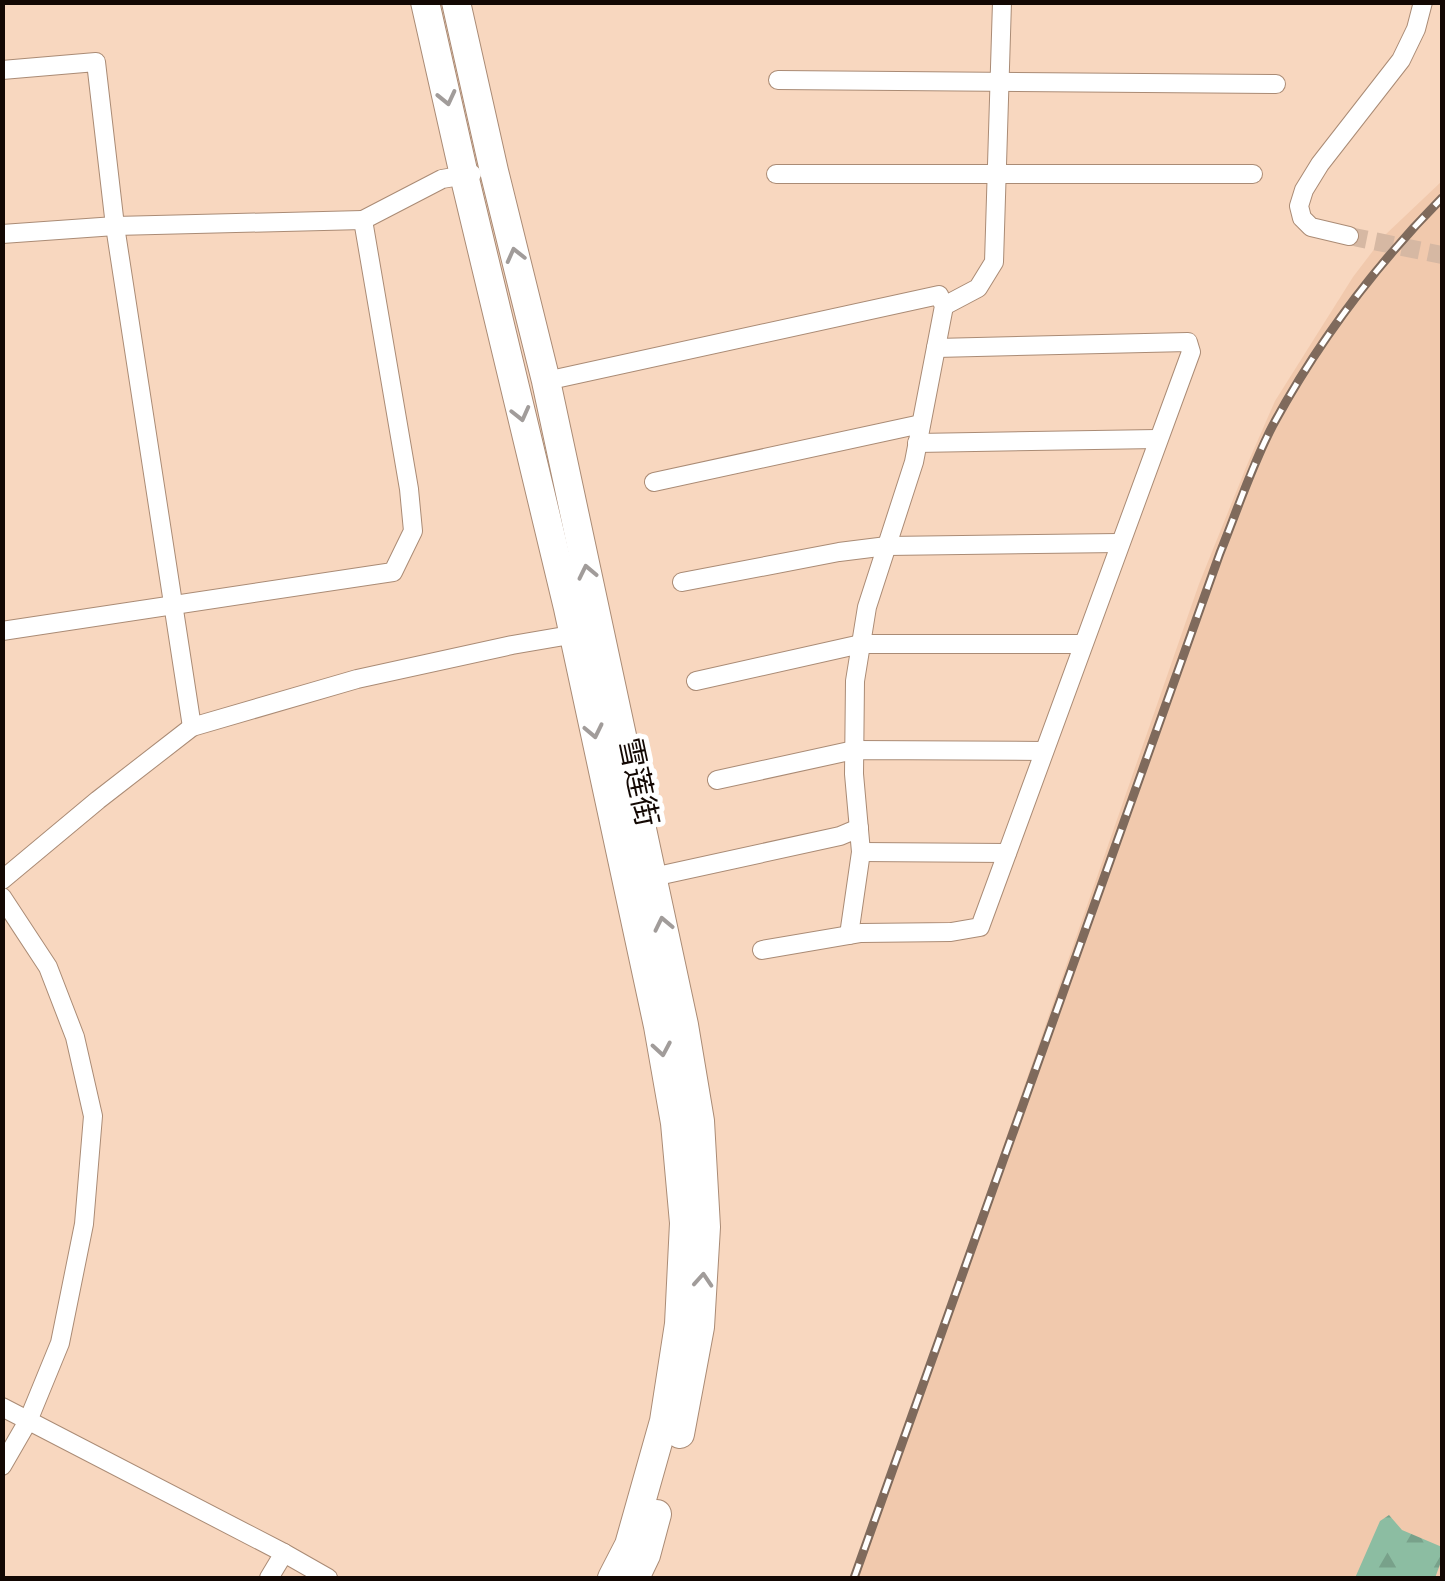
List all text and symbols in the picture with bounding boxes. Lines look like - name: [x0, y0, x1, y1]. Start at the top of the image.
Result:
- one-way arrow: [435, 89, 456, 106]
- one-way arrow: [505, 247, 526, 264]
- one-way arrow: [509, 405, 530, 422]
- one-way arrow: [578, 564, 599, 581]
- one-way arrow: [583, 722, 604, 739]
- street label: 雪莲街: [614, 735, 664, 829]
- one-way arrow: [653, 916, 674, 933]
- one-way arrow: [651, 1040, 672, 1057]
- one-way arrow: [692, 1272, 713, 1288]

